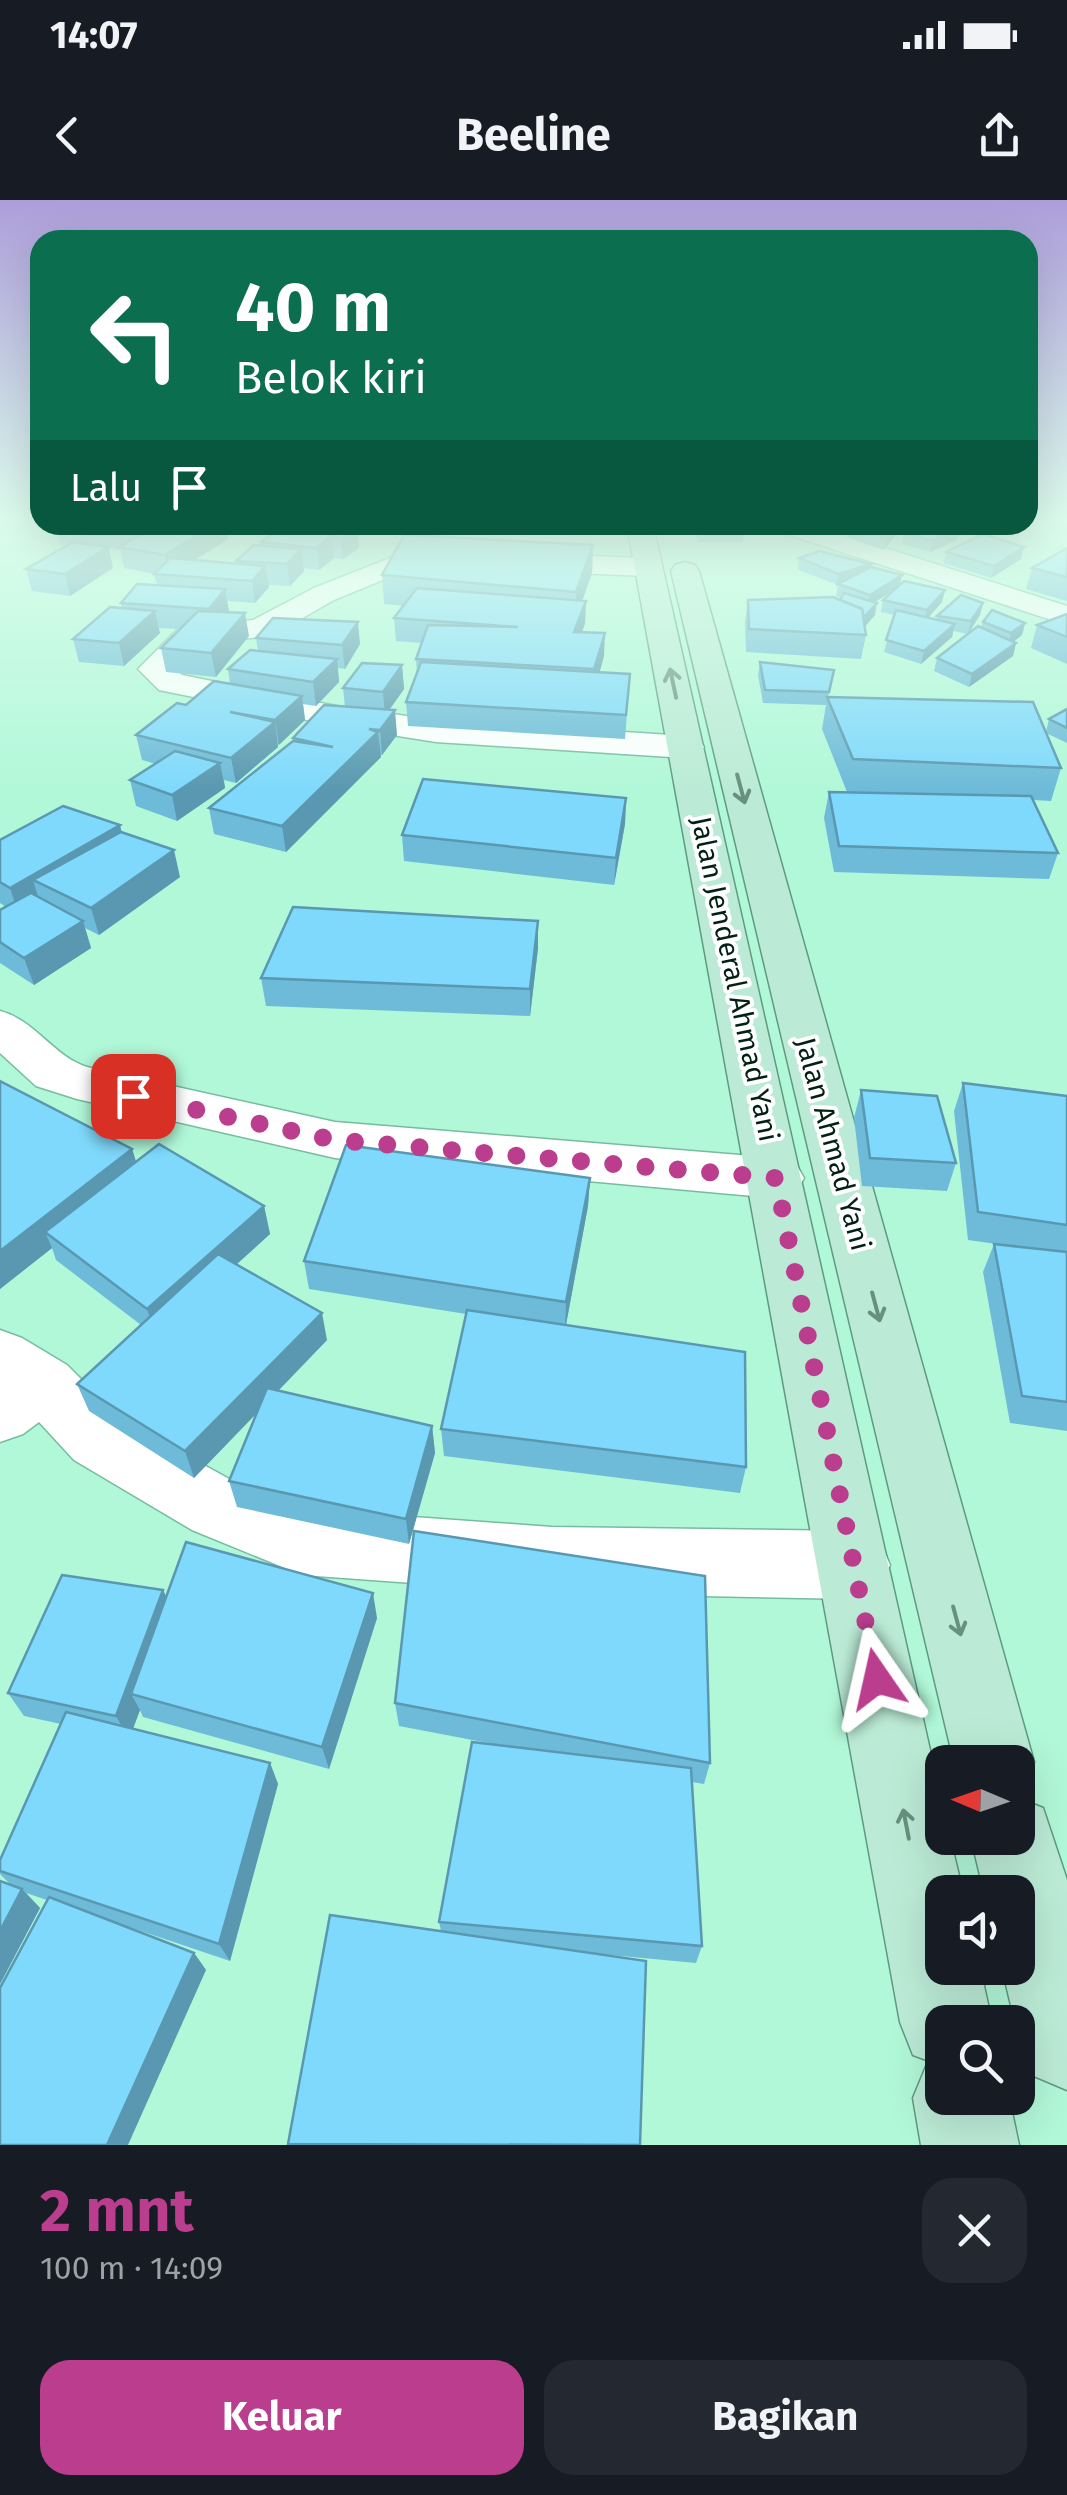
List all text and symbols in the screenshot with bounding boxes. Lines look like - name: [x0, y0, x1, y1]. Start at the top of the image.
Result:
- text: 14:07: [50, 12, 137, 58]
- icon: back: [40, 108, 95, 163]
- text: Beeline: [456, 108, 611, 162]
- icon: share: [972, 108, 1027, 163]
- text: 40 m: [235, 266, 391, 350]
- icon: left: [70, 270, 200, 400]
- text: Belok kiri: [235, 351, 427, 405]
- icon: arrive: [162, 460, 217, 515]
- text: Lalu: [70, 465, 142, 511]
- one-way arrow: [662, 667, 681, 699]
- one-way arrow: [733, 773, 752, 804]
- street label: Jalan Jenderal Ahmad Yani: [684, 813, 786, 1145]
- street label: Jalan Ahmad Yani: [789, 1034, 877, 1254]
- pin: [91, 1054, 176, 1139]
- icon: arrive: [106, 1069, 161, 1124]
- one-way arrow: [867, 1291, 886, 1322]
- one-way arrow: [949, 1605, 968, 1636]
- position arrow: [825, 1627, 929, 1731]
- north arrow: [925, 1745, 1035, 1855]
- map controls: [925, 1745, 1035, 2115]
- one-way arrow: [896, 1809, 915, 1841]
- button: sound: [925, 1875, 1035, 1985]
- button: search: [925, 2005, 1035, 2115]
- text: 2 mnt: [40, 2175, 194, 2247]
- button: close: [922, 2178, 1027, 2283]
- text: 100 m · 14:09: [40, 2249, 223, 2287]
- button: Keluar: [40, 2360, 524, 2475]
- button: Bagikan: [544, 2360, 1027, 2475]

